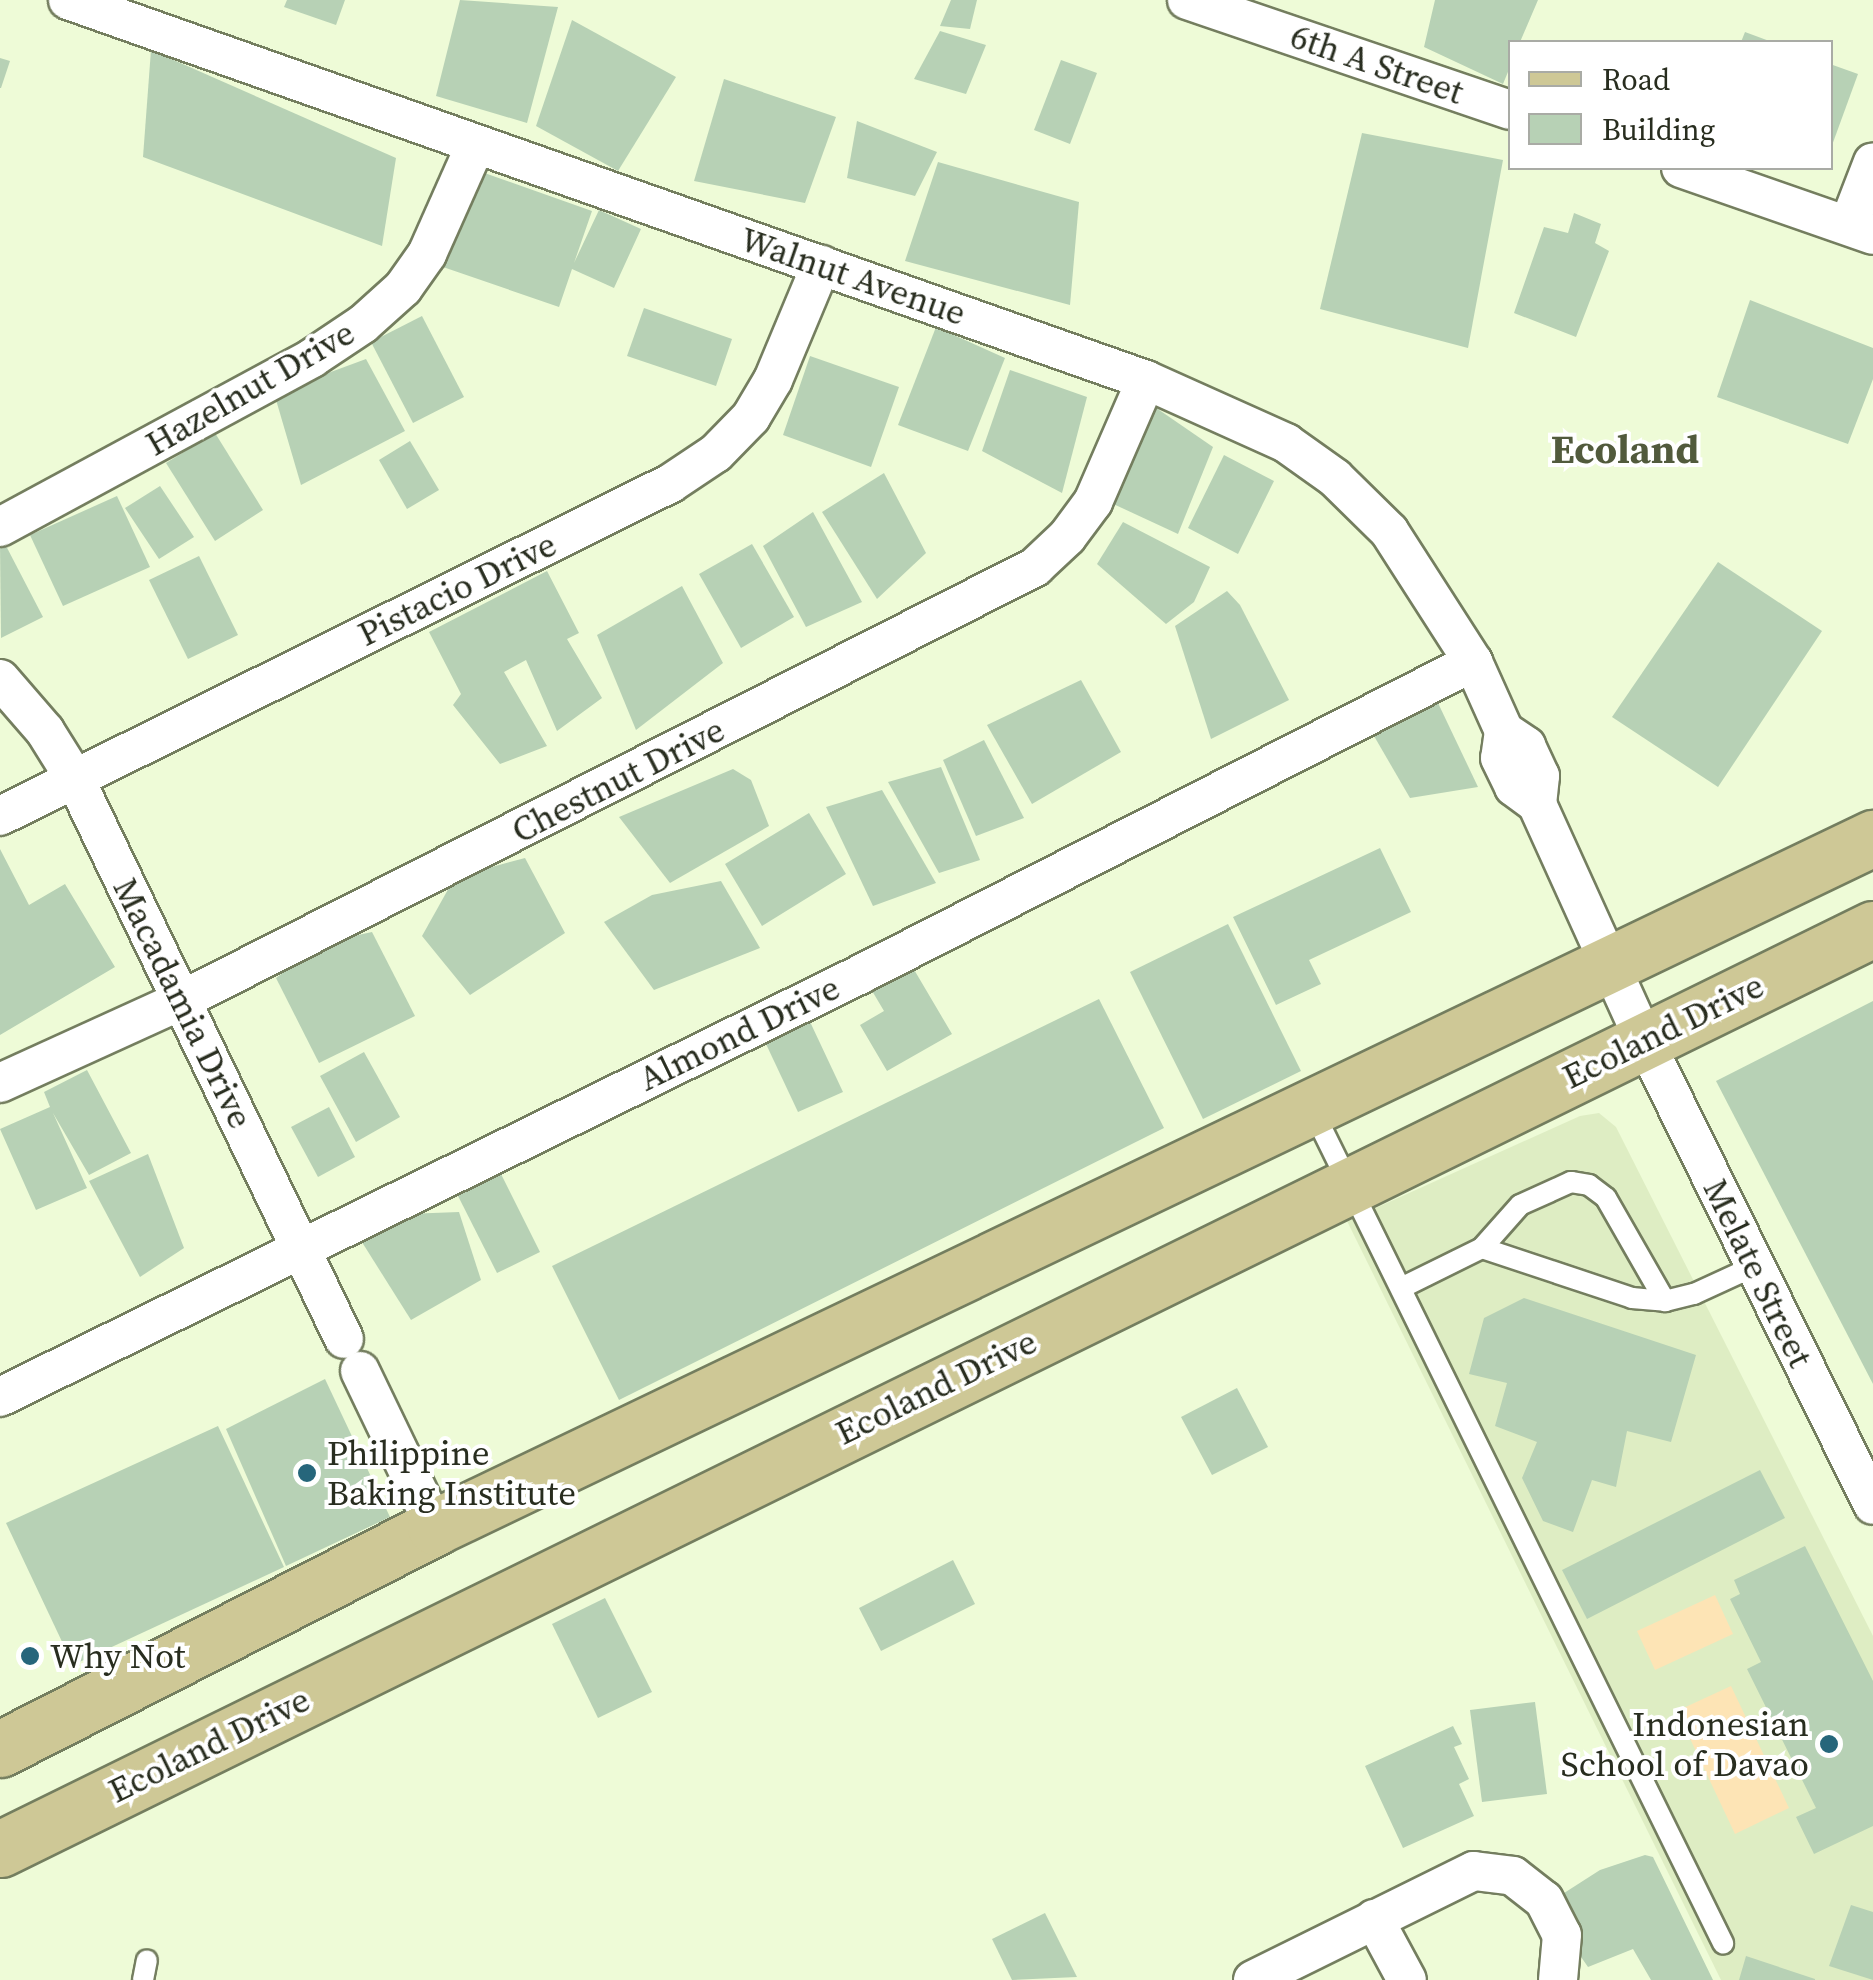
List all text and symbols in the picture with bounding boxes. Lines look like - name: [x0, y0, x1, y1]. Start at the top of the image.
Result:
- street label: 6th A Street: [1285, 15, 1469, 113]
- legend: [1508, 40, 1833, 170]
- text: Road: [1602, 59, 1670, 100]
- text: Building: [1602, 109, 1715, 150]
- street label: Walnut Avenue: [735, 218, 971, 334]
- street label: Hazelnut Drive: [138, 311, 362, 465]
- district label: Ecoland: [1551, 425, 1699, 473]
- street label: Pistacio Drive: [351, 523, 563, 655]
- street label: Chestnut Drive: [505, 708, 731, 852]
- street label: Macadamia Drive: [104, 871, 262, 1135]
- street label: Ecoland Drive: [1556, 964, 1770, 1098]
- street label: Almond Drive: [632, 966, 846, 1100]
- street label: Melate Street: [1694, 1172, 1822, 1374]
- street label: Ecoland Drive: [829, 1320, 1043, 1454]
- place label: Philippine Baking Institute: [327, 1432, 576, 1514]
- marker: Philippine Baking Institute: [296, 1462, 318, 1484]
- place label: Why Not: [50, 1635, 185, 1677]
- marker: Why Not: [19, 1645, 41, 1667]
- street label: Ecoland Drive: [102, 1678, 316, 1812]
- place label: Indonesian School of Davao: [1561, 1703, 1809, 1785]
- marker: Indonesian School of Davao: [1818, 1733, 1840, 1755]

